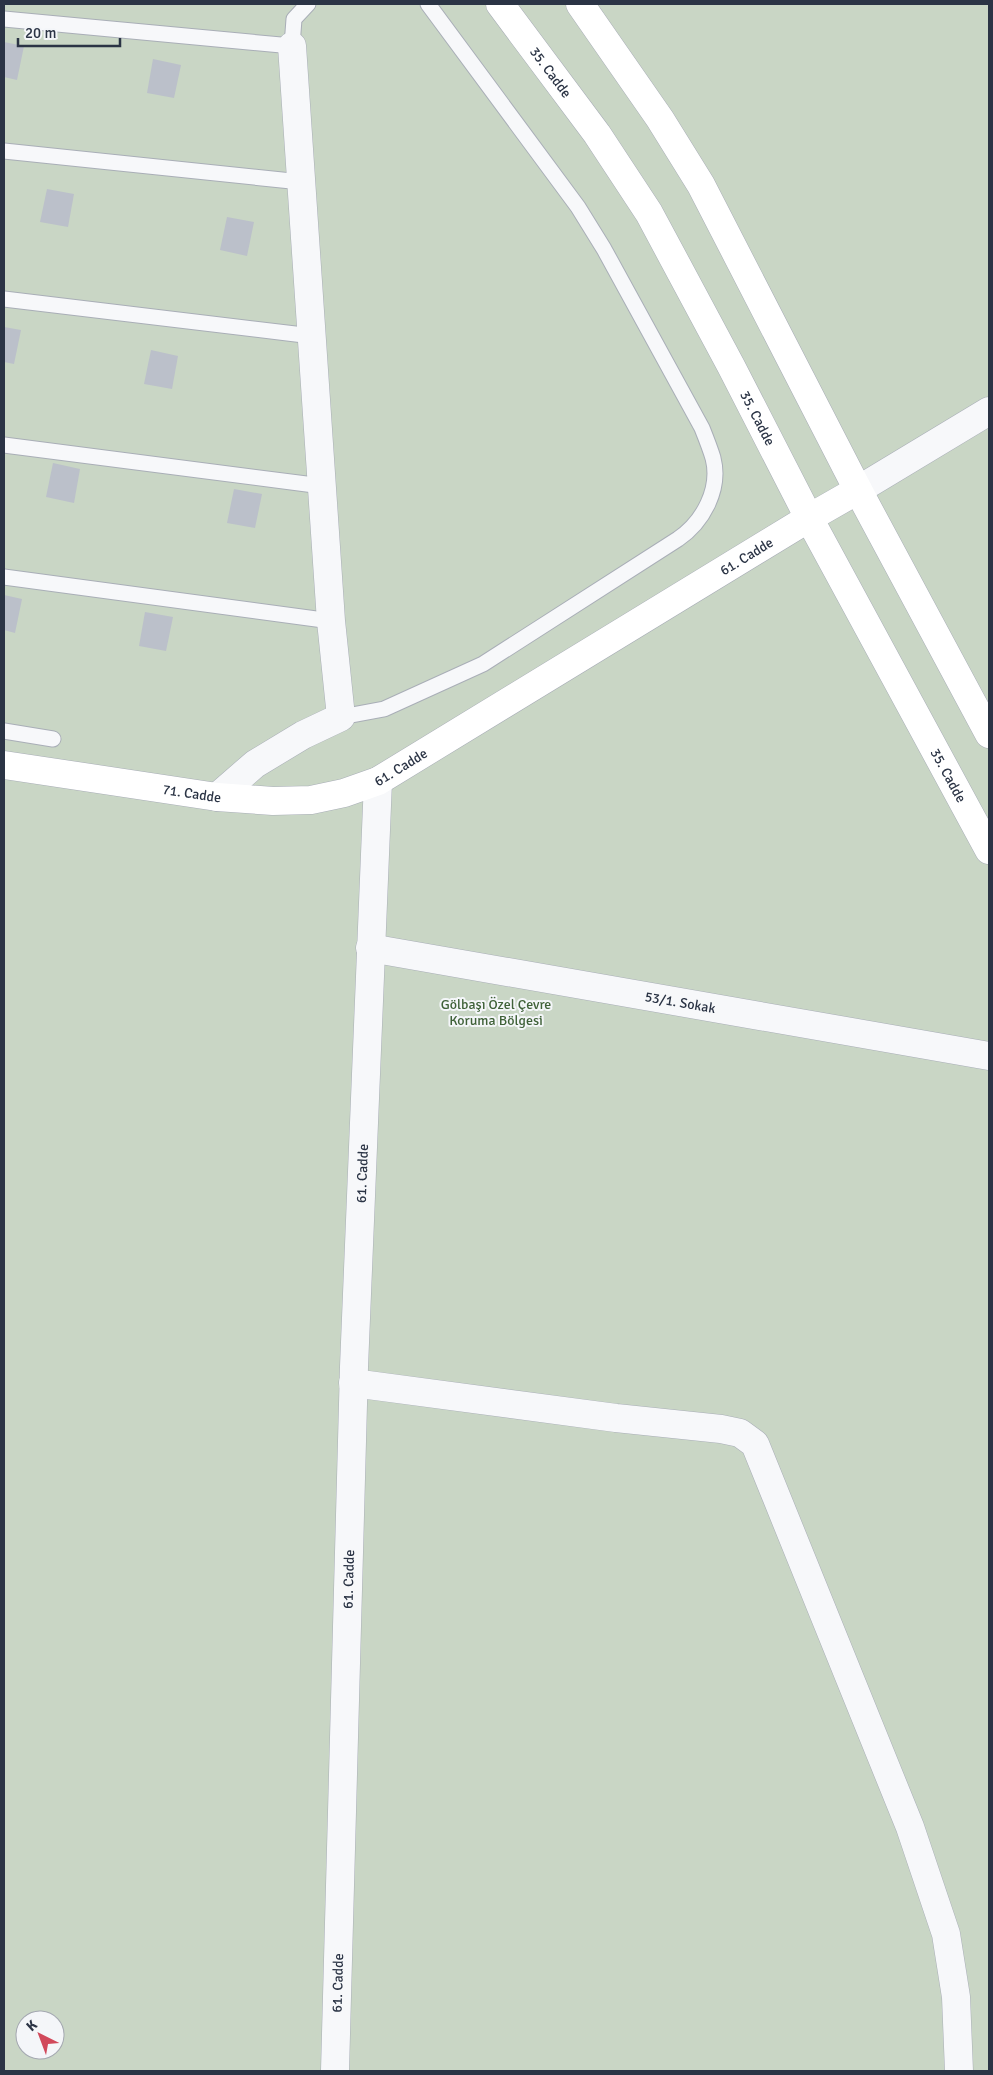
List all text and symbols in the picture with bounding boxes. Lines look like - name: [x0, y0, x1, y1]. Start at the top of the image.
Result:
- scale bar: [18, 15, 120, 47]
- text: 20 m: [25, 24, 56, 42]
- street label: 35. Cadde: [526, 44, 575, 101]
- street label: 35. Cadde: [736, 388, 778, 449]
- street label: 61. Cadde: [717, 534, 776, 579]
- street label: 61. Cadde: [371, 745, 431, 790]
- street label: 35. Cadde: [927, 746, 970, 806]
- street label: 71. Cadde: [161, 781, 222, 806]
- street label: 53/1. Sokak: [643, 988, 717, 1017]
- park label: Gölbaşı Özel Çevre Koruma Bölgesi: [441, 996, 551, 1029]
- street label: 61. Cadde: [353, 1144, 372, 1203]
- street label: 61. Cadde: [339, 1549, 358, 1609]
- street label: 61. Cadde: [329, 1953, 347, 2013]
- north arrow: [15, 2010, 65, 2060]
- text: K: [23, 2016, 41, 2035]

